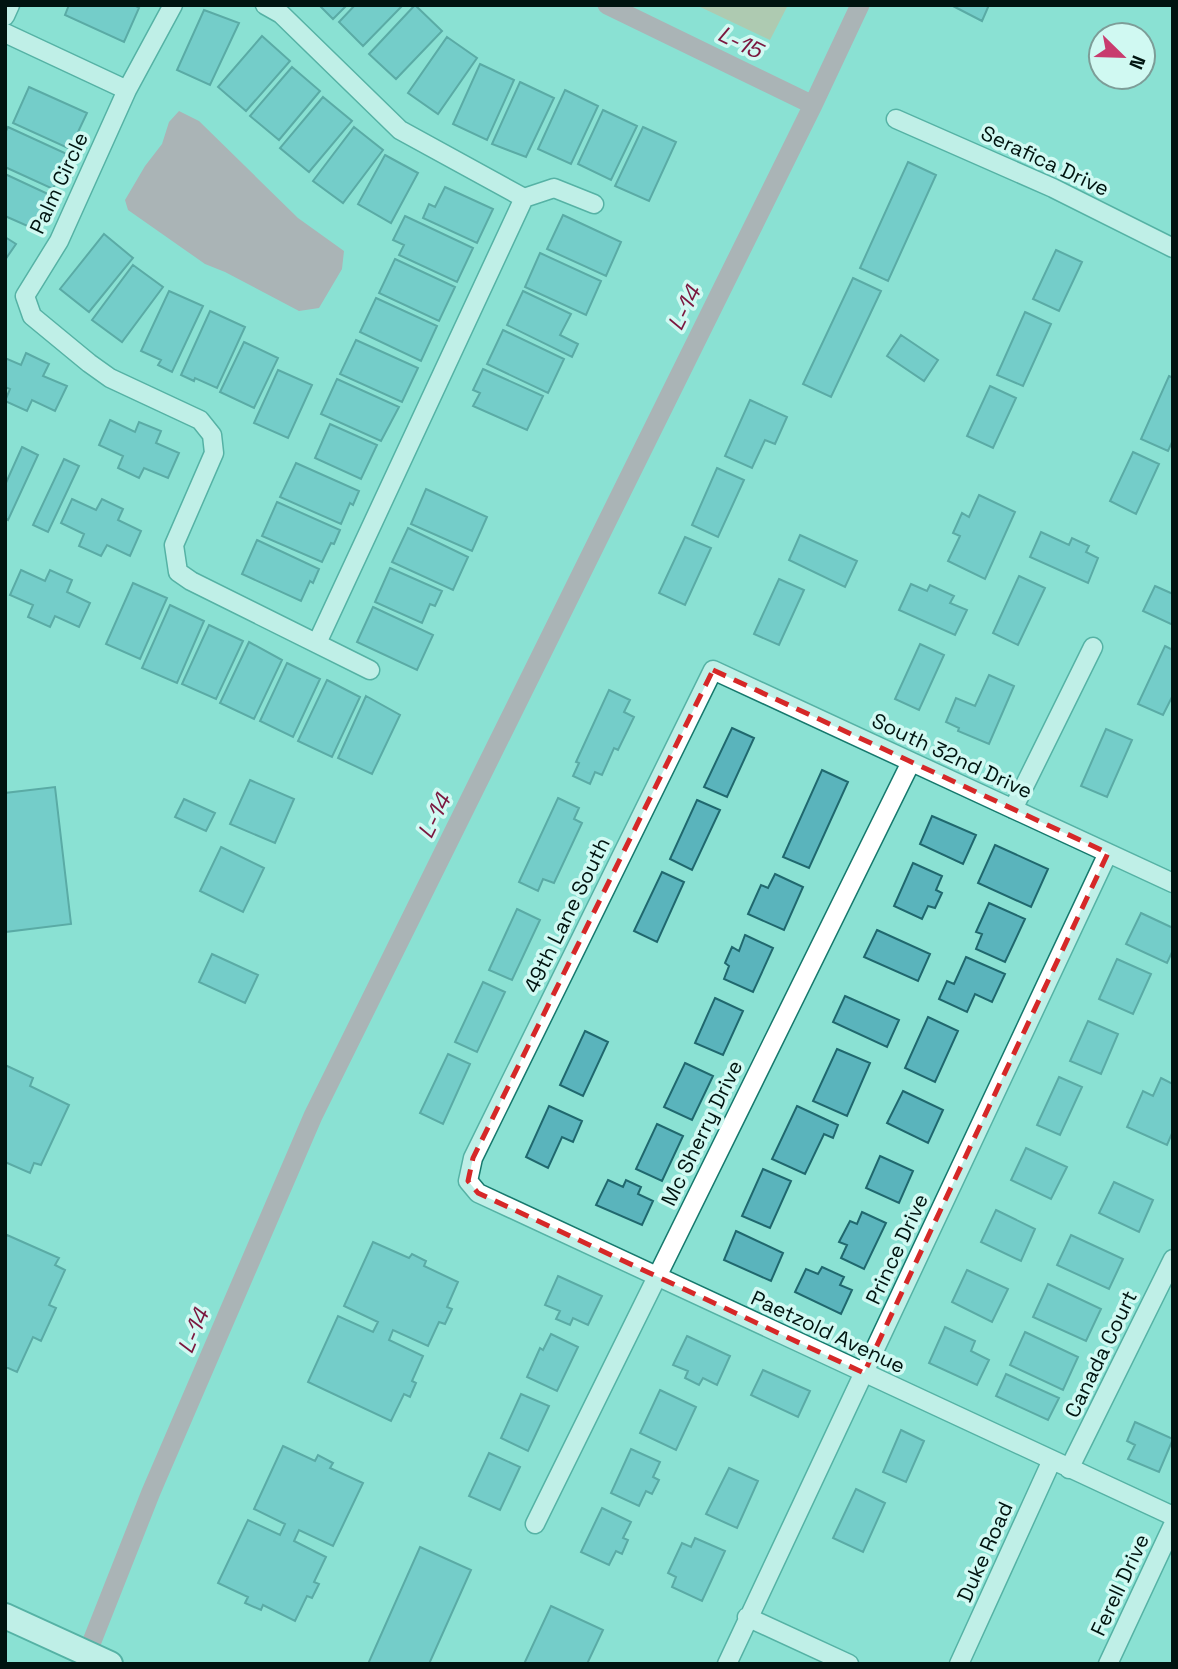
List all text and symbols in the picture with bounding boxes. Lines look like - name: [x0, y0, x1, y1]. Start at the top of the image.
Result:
- water label: L-15: [713, 19, 770, 67]
- north arrow: [1087, 21, 1157, 91]
- text: N: [1123, 52, 1151, 73]
- street label: Serafica Drive: [977, 119, 1114, 202]
- street label: Palm Circle: [23, 128, 94, 238]
- water label: L-14: [660, 279, 708, 335]
- street label: South 32nd Drive: [868, 707, 1037, 805]
- water label: L-14: [410, 787, 458, 843]
- street label: 49th Lane South: [517, 833, 616, 997]
- street label: Mc Sherry Drive: [655, 1056, 748, 1210]
- street label: Prince Drive: [859, 1189, 934, 1309]
- street label: Paetzold Avenue: [747, 1284, 910, 1379]
- street label: Canada Court: [1058, 1286, 1143, 1422]
- water label: L-14: [170, 1302, 216, 1358]
- street label: Duke Road: [950, 1497, 1019, 1606]
- street label: Ferell Drive: [1084, 1529, 1155, 1640]

